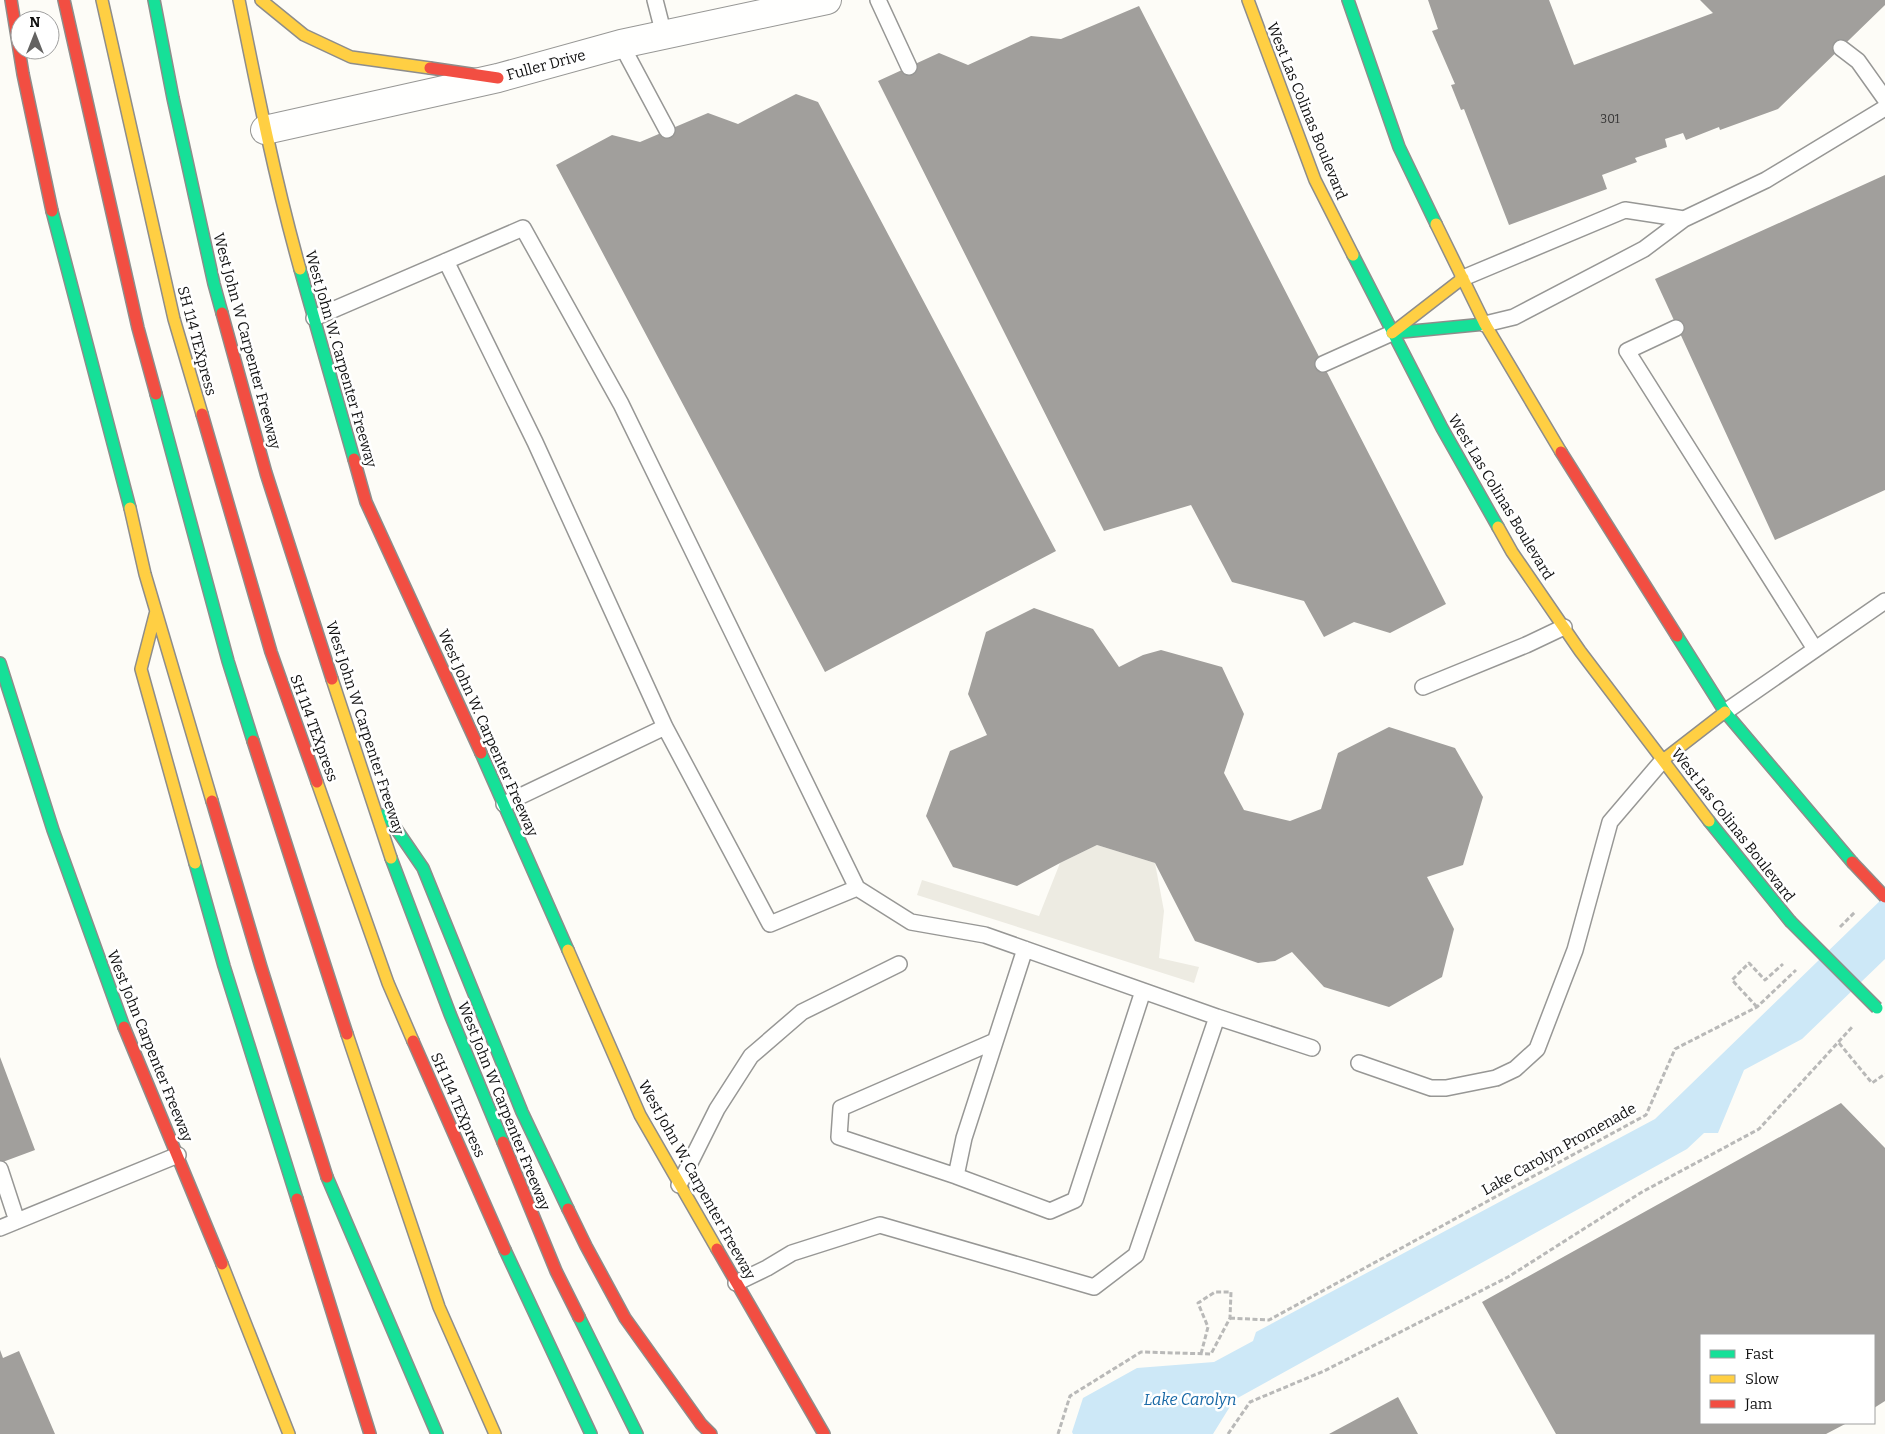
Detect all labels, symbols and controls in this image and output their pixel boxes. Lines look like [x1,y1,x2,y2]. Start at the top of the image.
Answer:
north arrow [10,10,60,60]
text: N [30,14,41,31]
street label: West Las Colinas Boulevard [1263,20,1351,202]
street label: Fuller Drive [505,46,587,84]
house number: 301 [1600,112,1620,126]
street label: West John W Carpenter Freeway [209,231,285,451]
street label: West John W. Carpenter Freeway [301,248,381,470]
street label: SH 114 TEXpress [174,284,220,398]
street label: West Las Colinas Boulevard [1444,411,1558,583]
street label: West John W Carpenter Freeway [322,619,408,837]
street label: West John W. Carpenter Freeway [434,627,542,839]
street label: SH 114 TEXpress [286,672,342,784]
street label: West Las Colinas Boulevard [1668,745,1799,905]
street label: West John Carpenter Freeway [103,948,197,1144]
street label: West John W Carpenter Freeway [454,999,554,1213]
street label: SH 114 TEXpress [427,1050,489,1160]
street label: West John W. Carpenter Freeway [635,1077,759,1283]
street label: Lake Carolyn Promenade [1479,1099,1639,1199]
legend [1700,1334,1875,1424]
text: Fast [1745,1345,1774,1363]
text: Slow [1745,1370,1780,1388]
water label: Lake Carolyn [1144,1390,1236,1409]
text: Jam [1744,1395,1773,1413]

